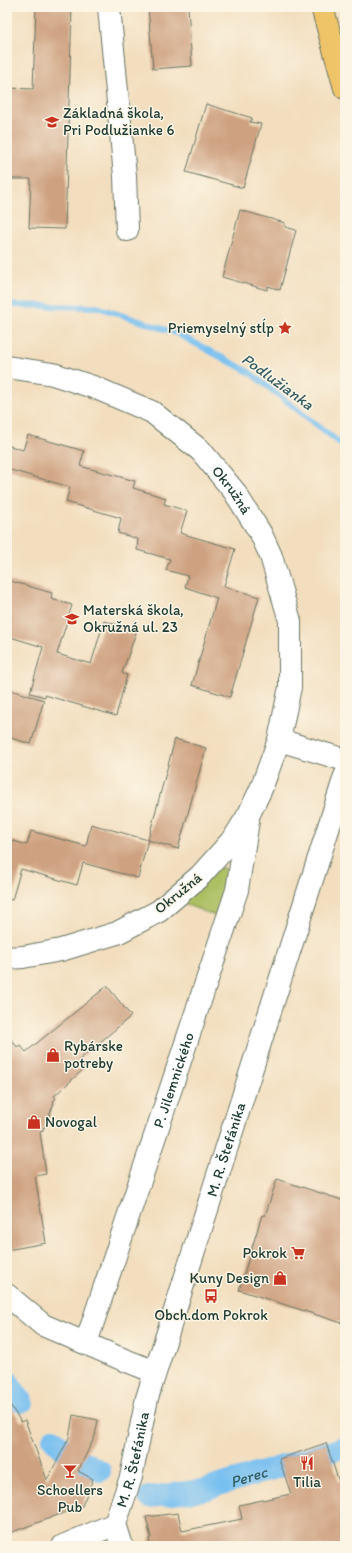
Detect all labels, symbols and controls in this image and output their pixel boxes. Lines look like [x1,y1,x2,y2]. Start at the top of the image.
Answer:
place label: Základná škola, Pri Podlužianke 6 [63,104,174,139]
school or university icon: Základná škola, Pri Podlužianke 6 [44,114,60,130]
place label: Priemyselný stĺp [168,318,274,337]
place icon: Priemyselný stĺp [277,320,293,336]
water label: Podlužianka [238,349,318,414]
street label: Okružná [208,462,255,518]
place label: Materská škola, Okružná ul. 23 [83,601,184,636]
school or university icon: Materská škola, Okružná ul. 23 [64,611,80,627]
street label: Okružná [151,868,206,918]
street label: P. Jilemnického [149,1030,198,1130]
place label: Rybárske potreby [64,1037,123,1072]
shop icon: Rybárske potreby [45,1047,61,1063]
street label: M. R. Štefánika [203,1100,250,1199]
place label: Novogal [45,1113,98,1131]
shop icon: Novogal [26,1114,42,1130]
place label: Pokrok [242,1244,287,1262]
supermarket icon: Pokrok [290,1245,306,1261]
place label: Kuny Design [190,1269,269,1287]
shop icon: Kuny Design [272,1270,288,1286]
bus stop icon: Obch.dom Pokrok [203,1288,219,1304]
place label: Obch.dom Pokrok [154,1306,268,1324]
street label: M. R. Štefánika [112,1410,153,1510]
restaurant icon: Tilia [299,1455,315,1471]
water label: Perec [228,1462,271,1491]
bar icon: Schoellers Pub [62,1463,78,1479]
place label: Tilia [293,1473,321,1491]
place label: Schoellers Pub [37,1481,103,1516]

